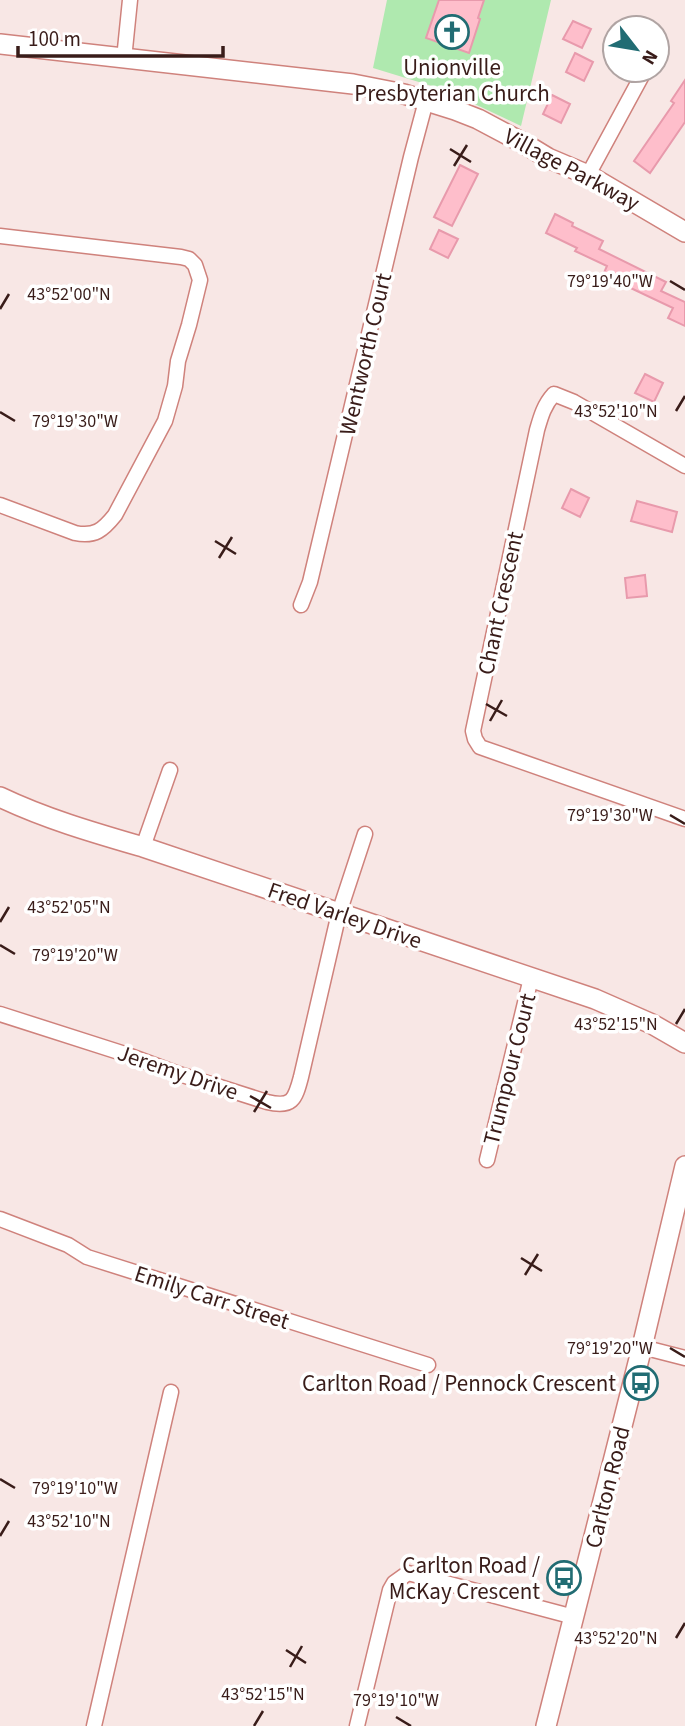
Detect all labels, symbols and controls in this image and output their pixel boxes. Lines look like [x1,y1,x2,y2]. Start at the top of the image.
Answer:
church icon: Unionville Presbyterian Church [433,13,471,51]
scale bar [18,14,222,58]
north arrow [601,14,671,84]
text: 100 m [28,24,81,54]
text: N [634,45,664,69]
place label: Unionville Presbyterian Church [354,51,550,110]
street label: Village Parkway [498,120,646,219]
text: 79°19'40"W [567,269,653,294]
street label: Wentworth Court [331,270,400,438]
text: 43°52'00"N [27,282,111,307]
text: 43°52'10"N [574,399,658,424]
text: 79°19'30"W [32,409,118,434]
street label: Chant Crescent [469,528,532,678]
text: 79°19'30"W [567,803,653,828]
street label: Fred Varley Drive [263,874,426,957]
text: 43°52'05"N [27,895,111,920]
text: 79°19'20"W [32,943,118,968]
street label: Trumpour Court [475,990,544,1148]
text: 43°52'15"N [574,1012,658,1037]
street label: Jeremy Drive [113,1036,243,1109]
street label: Emily Carr Street [130,1257,294,1338]
text: 79°19'20"W [567,1336,653,1361]
bus stop icon: Carlton Road / Pennock Crescent [622,1364,660,1402]
place label: Carlton Road / Pennock Crescent [302,1367,616,1400]
street label: Carlton Road [576,1422,639,1552]
text: 79°19'10"W [32,1476,118,1501]
text: 43°52'10"N [27,1509,111,1534]
place label: Carlton Road / McKay Crescent [389,1549,540,1608]
bus stop icon: Carlton Road / McKay Crescent [545,1559,583,1597]
text: 43°52'20"N [574,1626,658,1651]
text: 43°52'15"N [221,1682,305,1707]
text: 79°19'10"W [353,1688,439,1713]

